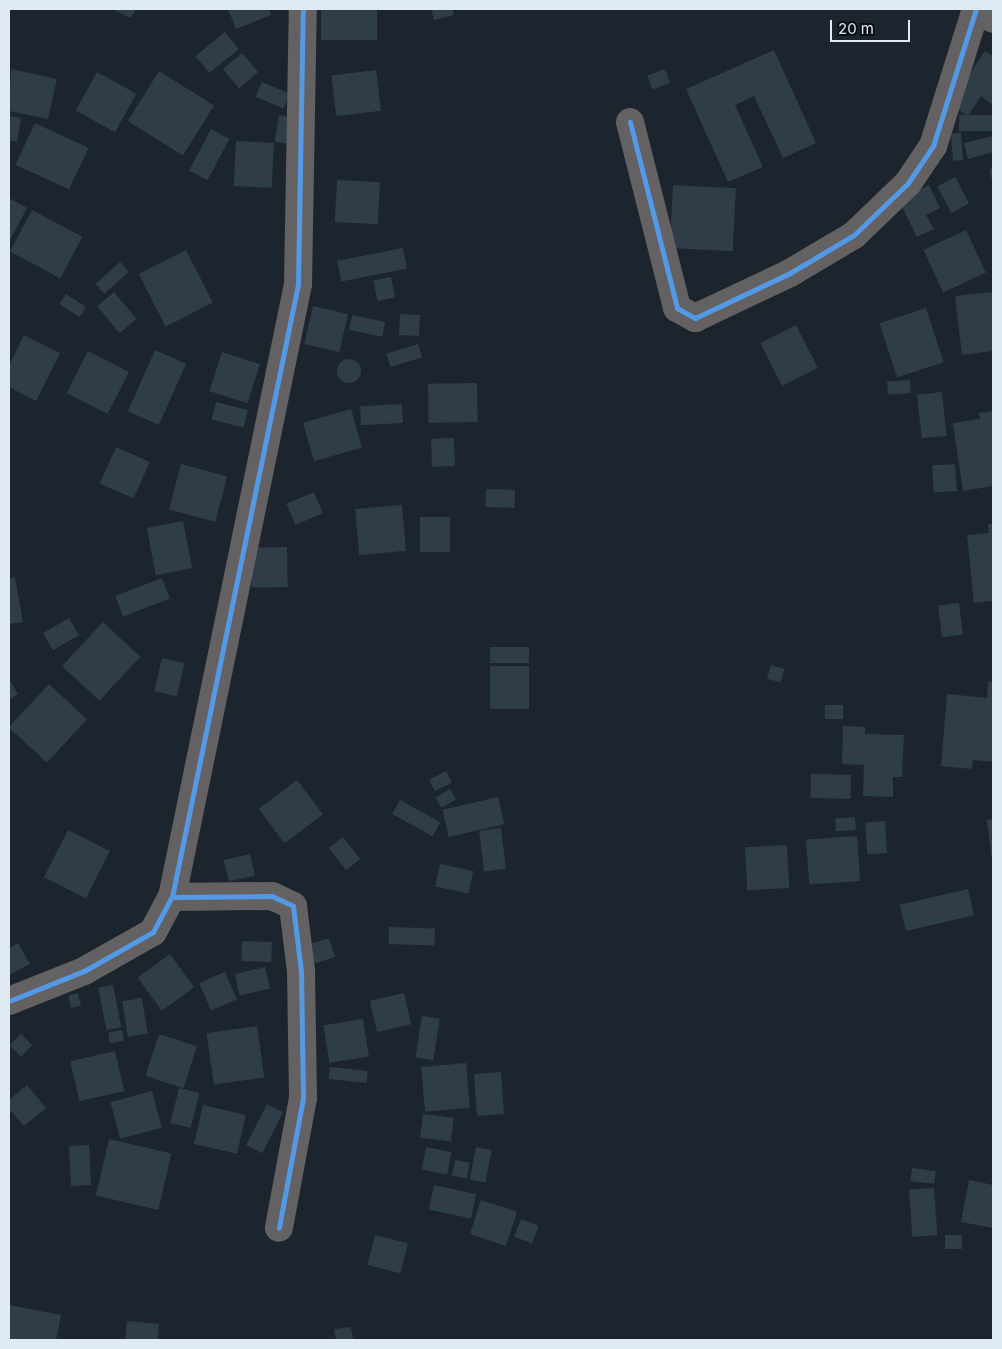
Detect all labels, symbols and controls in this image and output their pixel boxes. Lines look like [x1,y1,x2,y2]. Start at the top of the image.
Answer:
scale bar [832,10,912,42]
text: 20 m [838,19,874,38]

